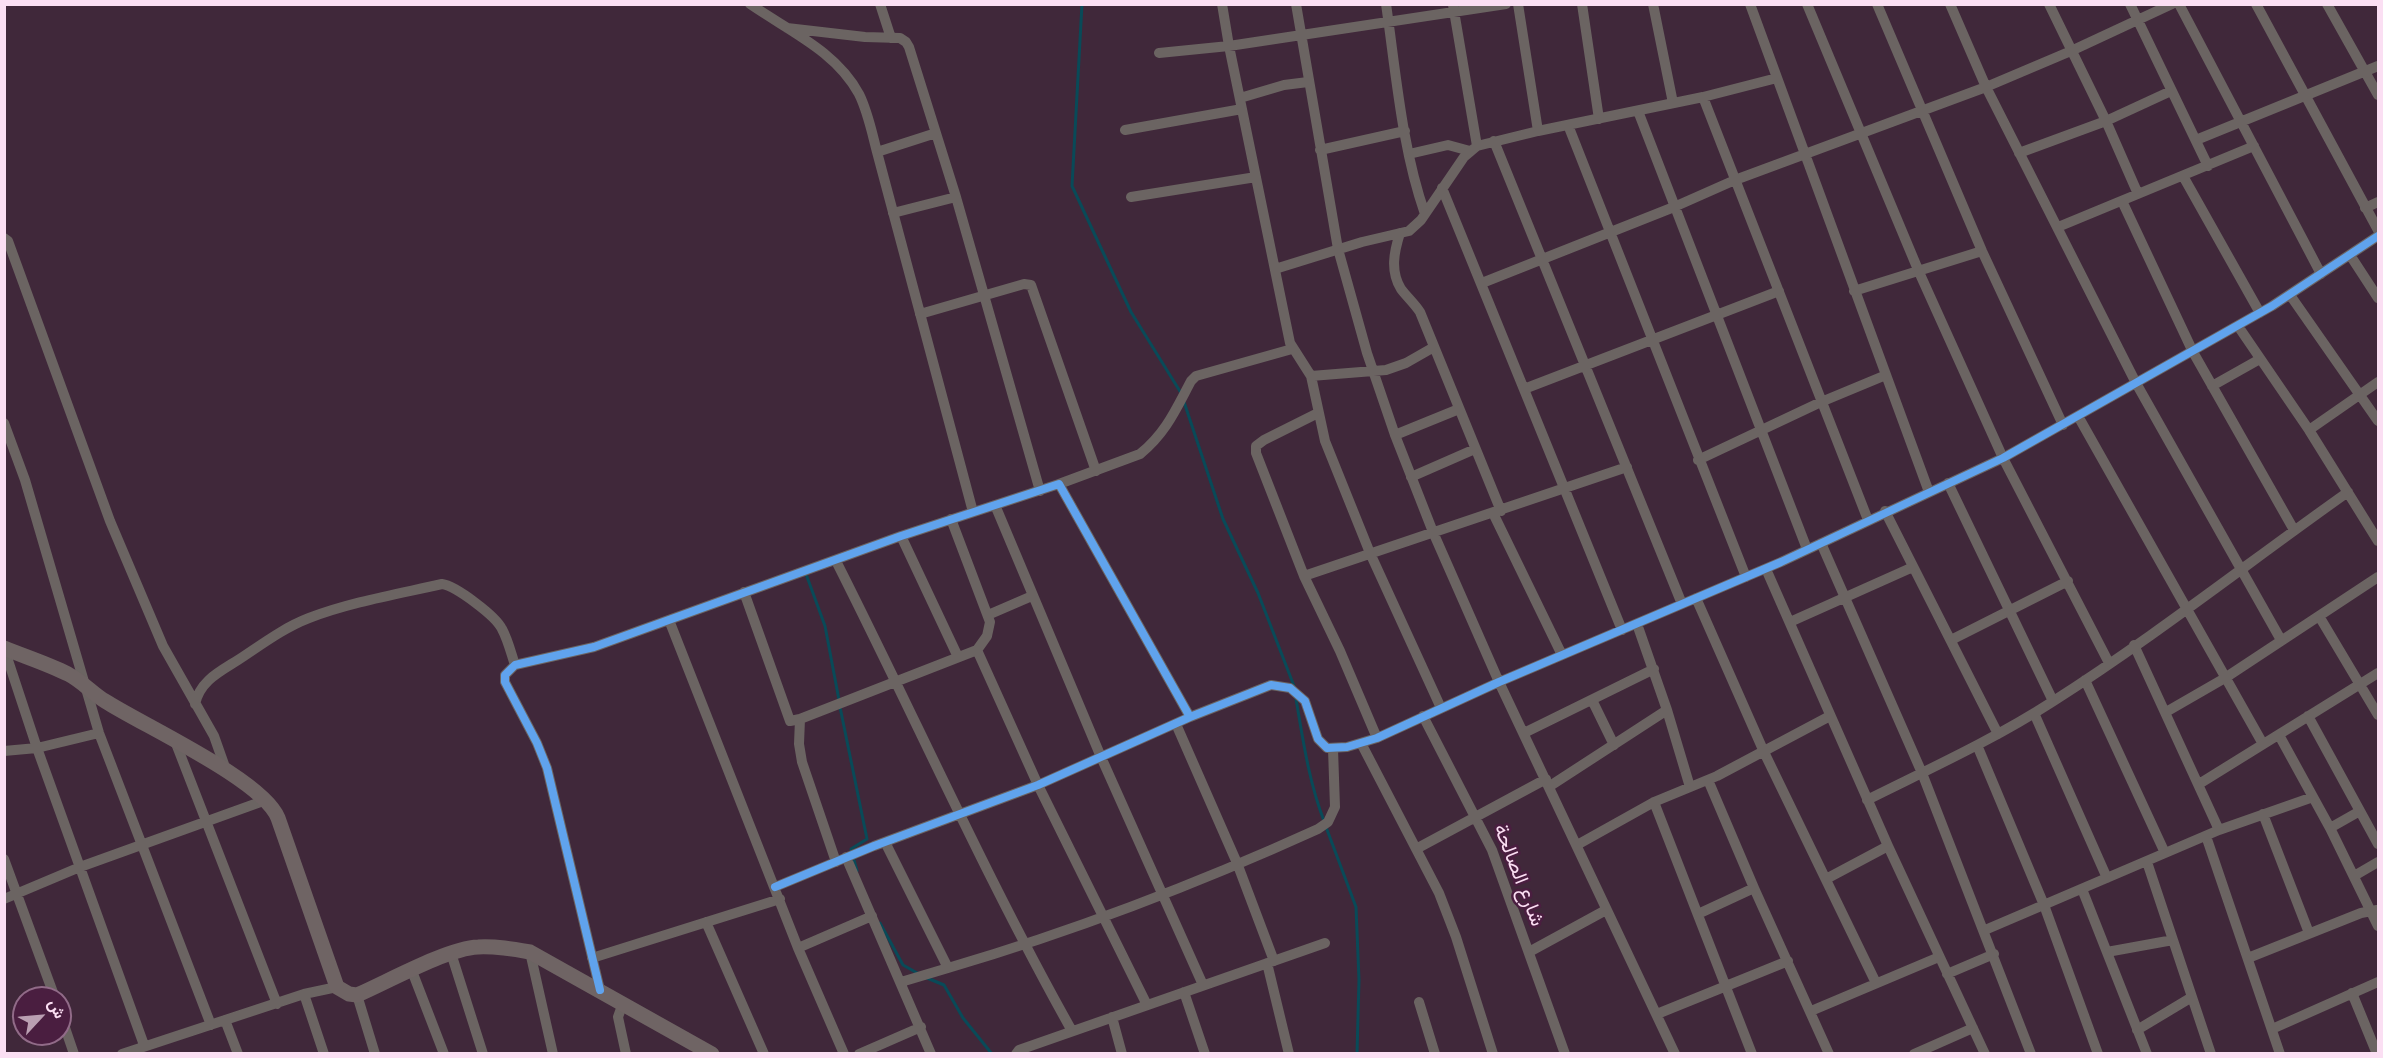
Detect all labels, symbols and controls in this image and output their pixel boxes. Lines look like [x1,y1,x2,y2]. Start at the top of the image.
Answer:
street label: شارع الصالحة [1489,820,1549,930]
north arrow [12,986,72,1046]
text: ش [44,996,70,1022]

